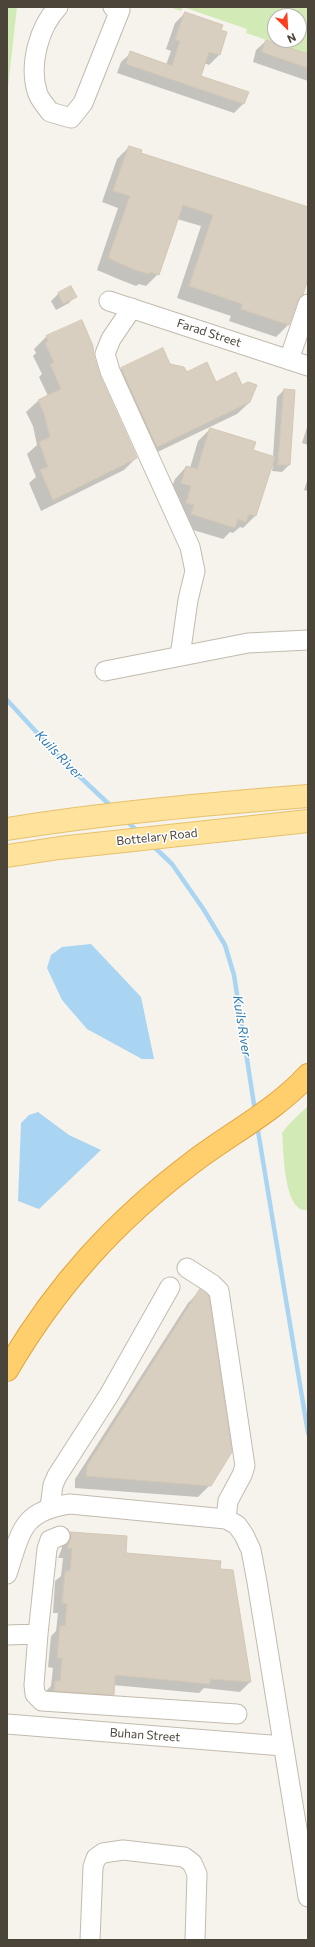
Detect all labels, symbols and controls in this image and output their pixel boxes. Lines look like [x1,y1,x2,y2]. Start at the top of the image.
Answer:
north arrow [267,8,307,48]
text: N [285,31,298,46]
street label: Farad Street [175,316,243,350]
water label: Kuils River [32,727,86,783]
street label: Bottelary Road [116,826,198,848]
water label: Kuils River [229,994,255,1058]
street label: Buhan Street [109,1725,181,1745]

